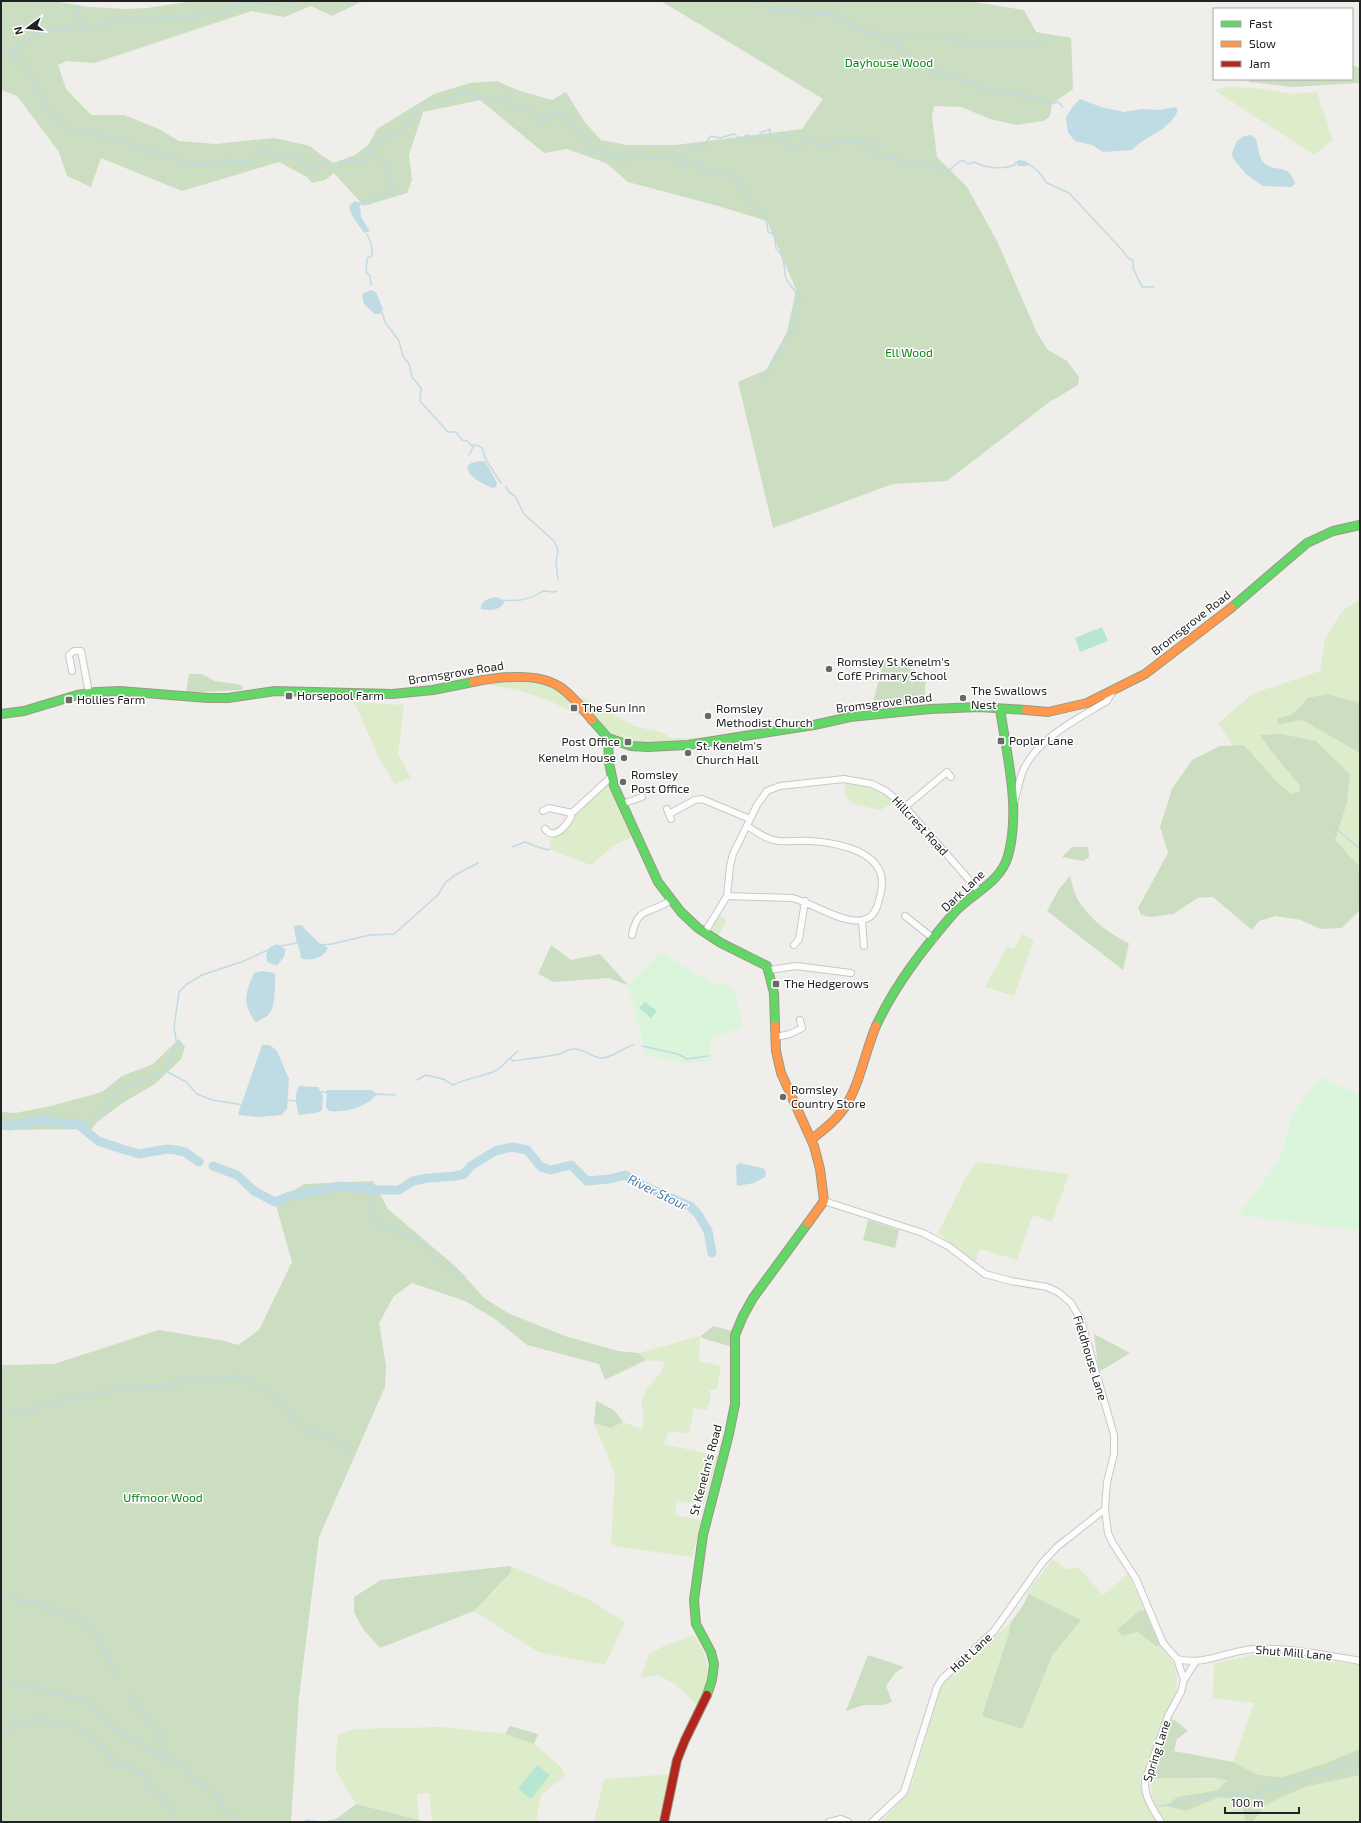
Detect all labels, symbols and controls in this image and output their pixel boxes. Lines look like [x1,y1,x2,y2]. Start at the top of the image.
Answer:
north arrow [8,8,48,48]
legend [1213,8,1353,80]
text: Fast [1249,16,1273,30]
text: N [11,25,25,36]
text: Slow [1249,36,1276,50]
park label: Dayhouse Wood [845,55,933,69]
text: Jam [1249,56,1270,70]
park label: Ell Wood [885,345,933,359]
street label: Bromsgrove Road [1148,587,1233,657]
place label: Romsley St Kenelm's CofE Primary School [837,654,950,682]
street label: Bromsgrove Road [407,658,505,686]
marker: Romsley St Kenelm's CofE Primary School [824,664,834,674]
place label: The Swallows Nest [971,683,1047,711]
place label: Horsepool Farm [297,688,384,702]
street label: Bromsgrove Road [835,689,933,715]
marker: Horsepool Farm [284,691,294,701]
place label: Hollies Farm [77,692,145,706]
marker: The Swallows Nest [958,693,968,703]
marker: Hollies Farm [64,695,74,705]
place label: The Sun Inn [582,700,645,714]
place label: Romsley Methodist Church [716,701,813,729]
marker: The Sun Inn [569,703,579,713]
marker: Romsley Methodist Church [703,711,713,721]
place label: Poplar Lane [1009,733,1073,747]
place label: Post Office [561,734,620,748]
marker: Poplar Lane [996,736,1006,746]
marker: Post Office [623,737,633,747]
place label: St. Kenelm's Church Hall [696,738,762,766]
marker: St. Kenelm's Church Hall [683,748,693,758]
place label: Kenelm House [538,750,616,764]
marker: Kenelm House [619,753,629,763]
place label: Romsley Post Office [631,767,690,795]
marker: Romsley Post Office [618,777,628,787]
street label: Hillcrest Road [890,793,952,858]
street label: Dark Lane [938,867,987,914]
place label: The Hedgerows [784,976,869,990]
marker: The Hedgerows [771,979,781,989]
place label: Romsley Country Store [791,1082,866,1110]
marker: Romsley Country Store [778,1092,788,1102]
water label: River Stour [625,1171,691,1214]
street label: Fieldhouse Lane [1071,1313,1111,1402]
street label: St Kenelm's Road [686,1423,724,1517]
park label: Uffmoor Wood [123,1490,203,1504]
street label: Holt Lane [947,1630,994,1675]
street label: Shut Mill Lane [1255,1642,1333,1662]
street label: Spring Lane [1140,1718,1173,1783]
scale bar [1225,1789,1299,1815]
text: 100 m [1231,1795,1263,1809]

